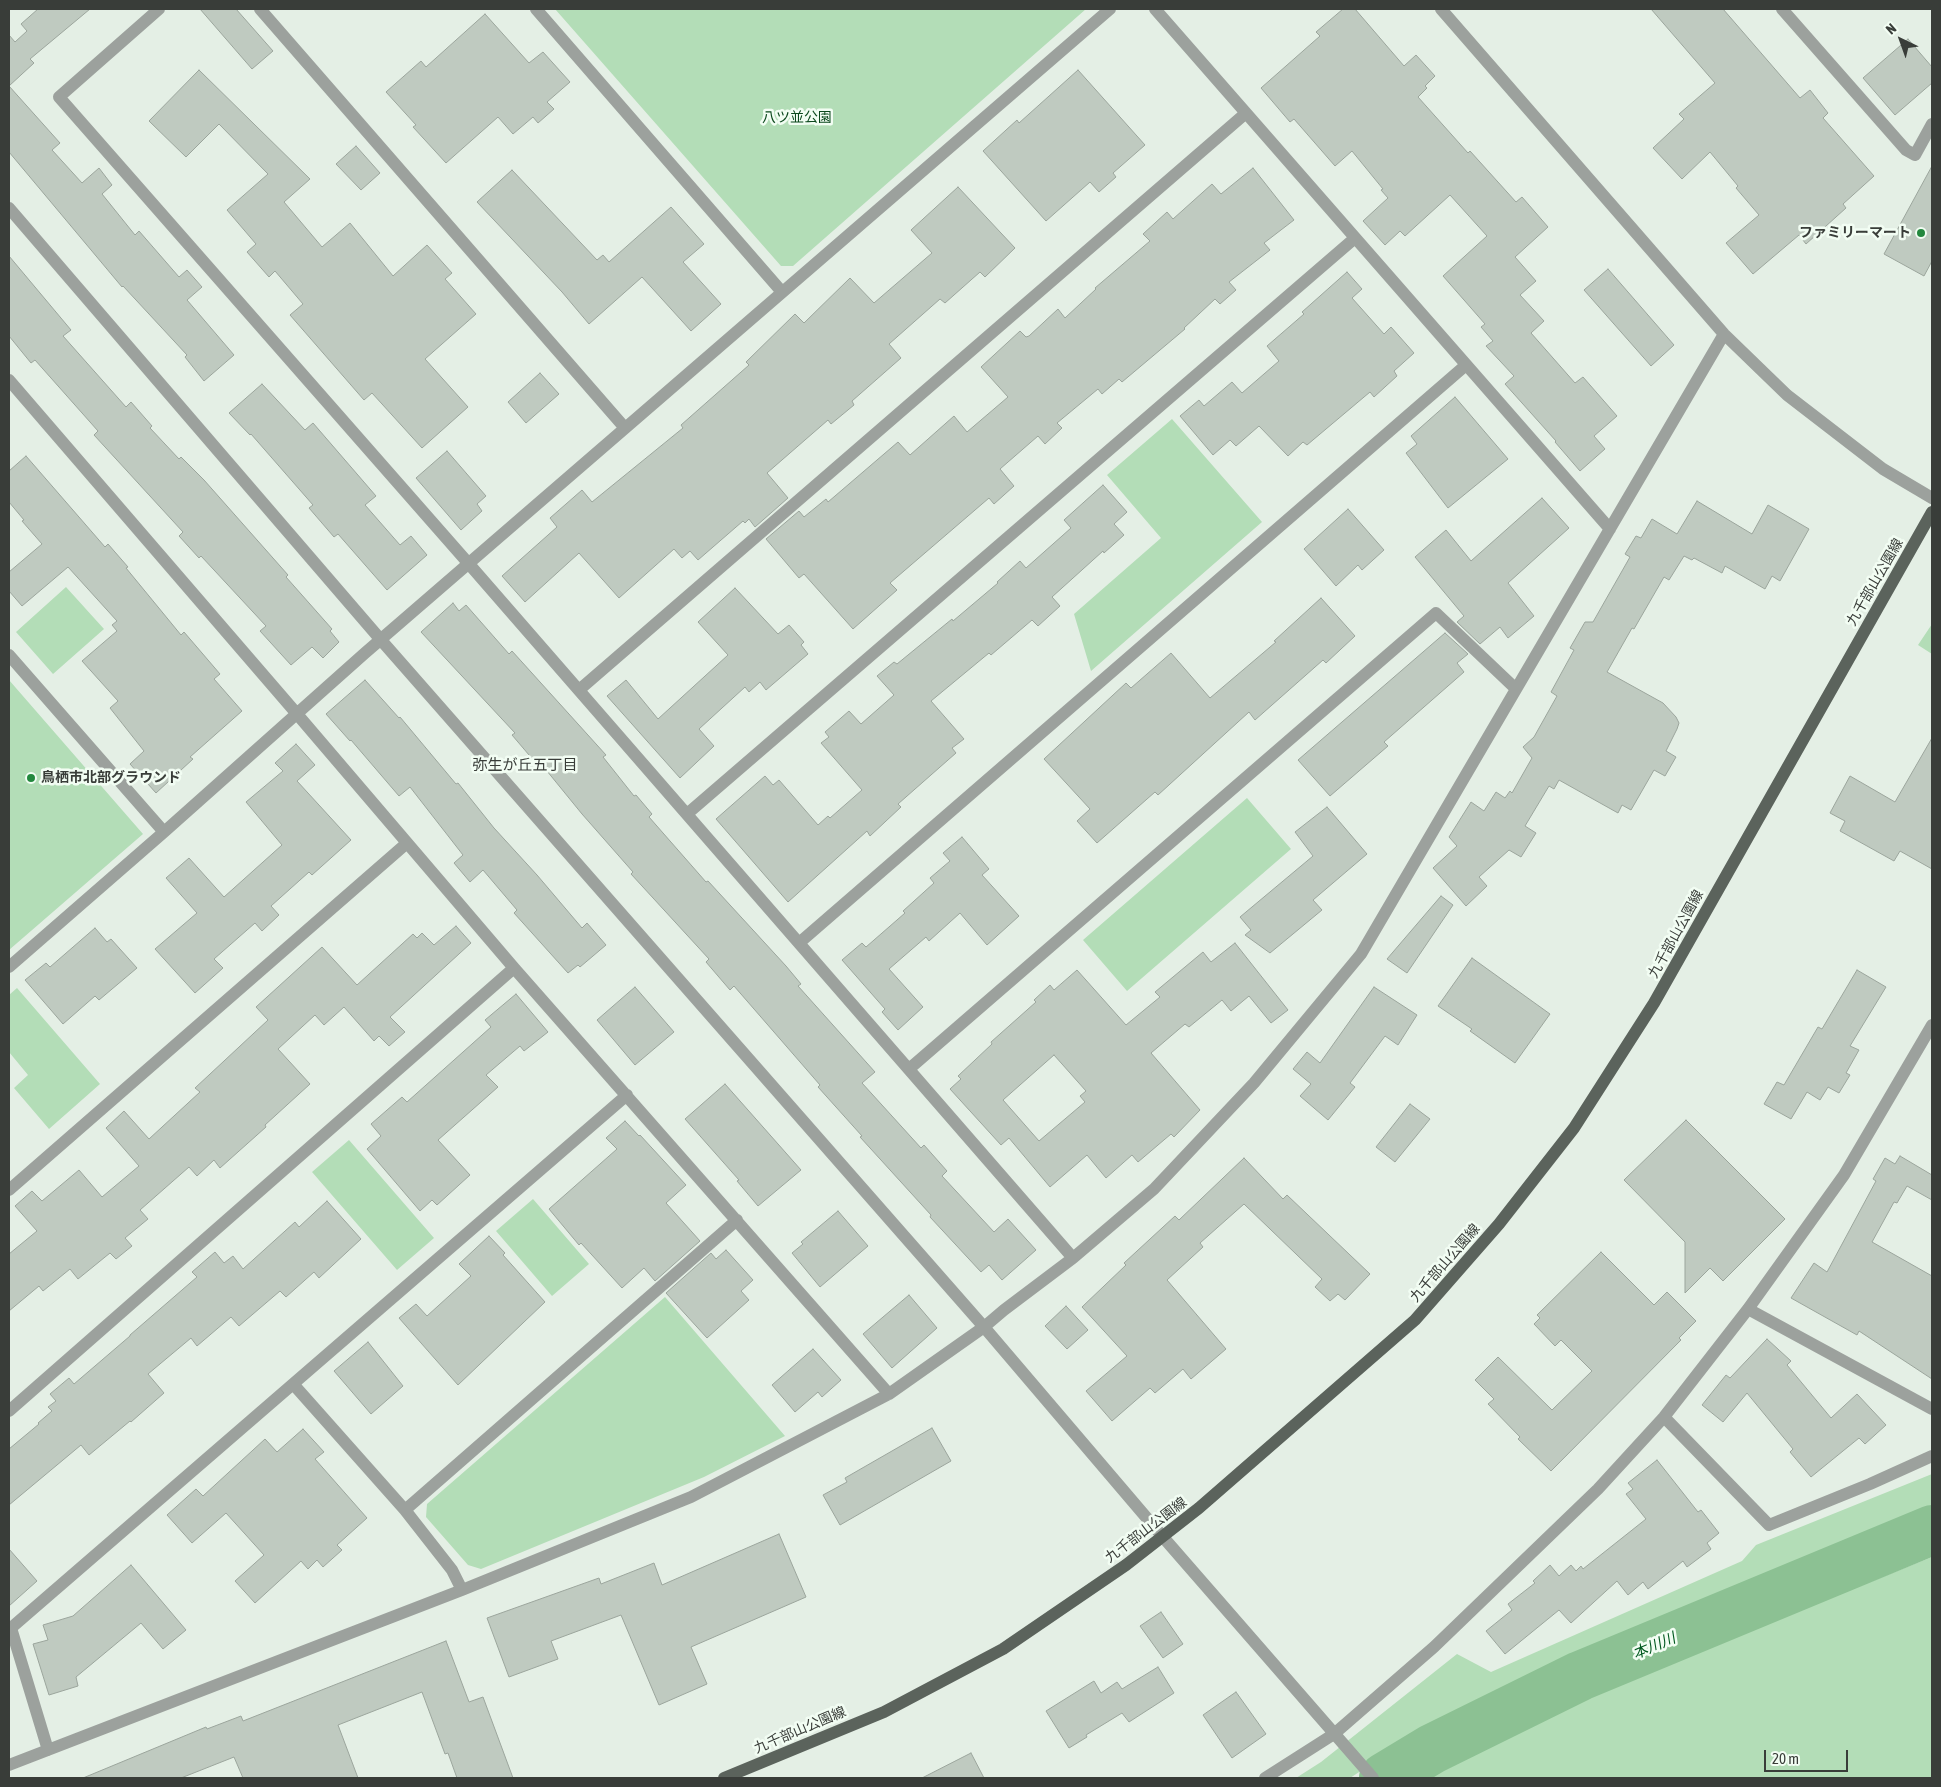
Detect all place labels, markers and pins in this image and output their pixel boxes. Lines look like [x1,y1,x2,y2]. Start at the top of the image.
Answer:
place label: ファミリーマート [1799,225,1911,241]
marker: ファミリーマート [1915,227,1927,239]
place label: 鳥栖市北部グラウンド [41,770,181,786]
marker: 鳥栖市北部グラウンド [25,772,37,784]

